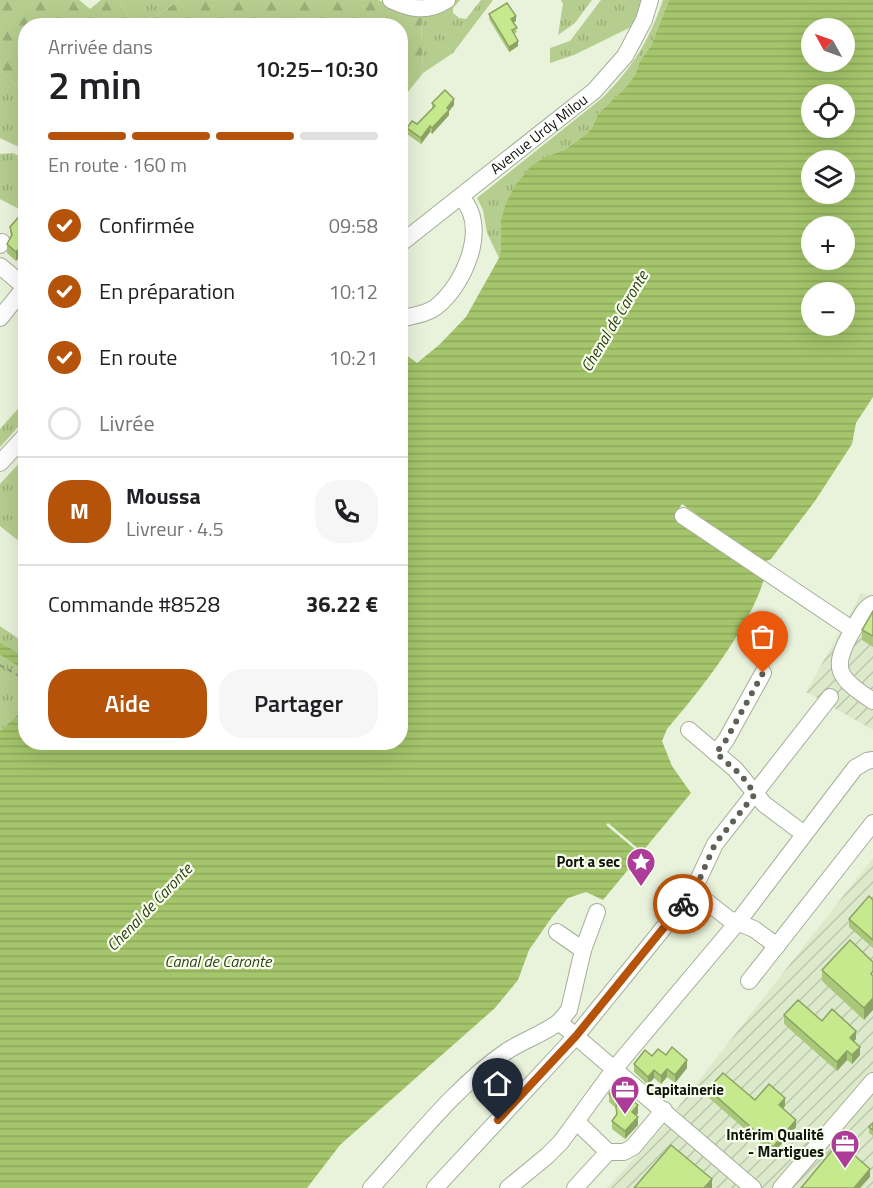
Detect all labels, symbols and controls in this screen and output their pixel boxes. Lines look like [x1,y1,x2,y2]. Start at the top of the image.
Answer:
north arrow [801,18,855,72]
map controls [801,18,855,336]
text: Arrivée dans [48,31,153,62]
text: 10:25–10:30 [255,52,378,86]
text: 2 min [48,55,142,114]
button: locate [801,84,855,138]
street label: Avenue Urdy Milou [485,88,592,180]
text: En route · 160 m [48,149,187,180]
button: layers [801,150,855,204]
text: Confirmée [99,208,195,242]
icon: check [48,209,81,242]
text: 09:58 [329,210,378,241]
button: + [801,216,855,270]
water label: Chenal de Caronte [574,264,655,376]
text: En préparation [99,274,235,308]
icon: check [48,275,81,308]
text: 10:12 [329,276,378,307]
button: − [801,282,855,336]
text: En route [99,340,177,374]
icon: check [48,341,81,374]
text: 10:21 [329,342,378,373]
text: Livrée [99,406,155,440]
text: Moussa [126,479,201,513]
button: phone [315,480,378,543]
text: M [70,494,89,528]
text: Livreur · 4.5 [126,513,224,544]
text: Commande #8528 [48,587,220,621]
text: 36.22 € [306,587,378,621]
pin [737,611,788,673]
icon: bag [746,620,779,653]
button: Aide [48,669,207,738]
button: Partager [219,669,378,738]
place icon: Port a sec [625,846,657,888]
place label: Port a sec [556,850,620,873]
water label: Chenal de Caronte [101,856,198,956]
courier [653,874,713,934]
icon: bike [667,888,700,921]
water label: Canal de Caronte [165,949,273,973]
pin [472,1058,523,1120]
icon: home [481,1067,514,1100]
office icon: Capitainerie [609,1074,641,1116]
place label: Capitainerie [646,1078,724,1101]
place label: Intérim Qualité - Martigues [726,1123,824,1163]
office icon: Intérim Qualité - Martigues [829,1128,861,1170]

